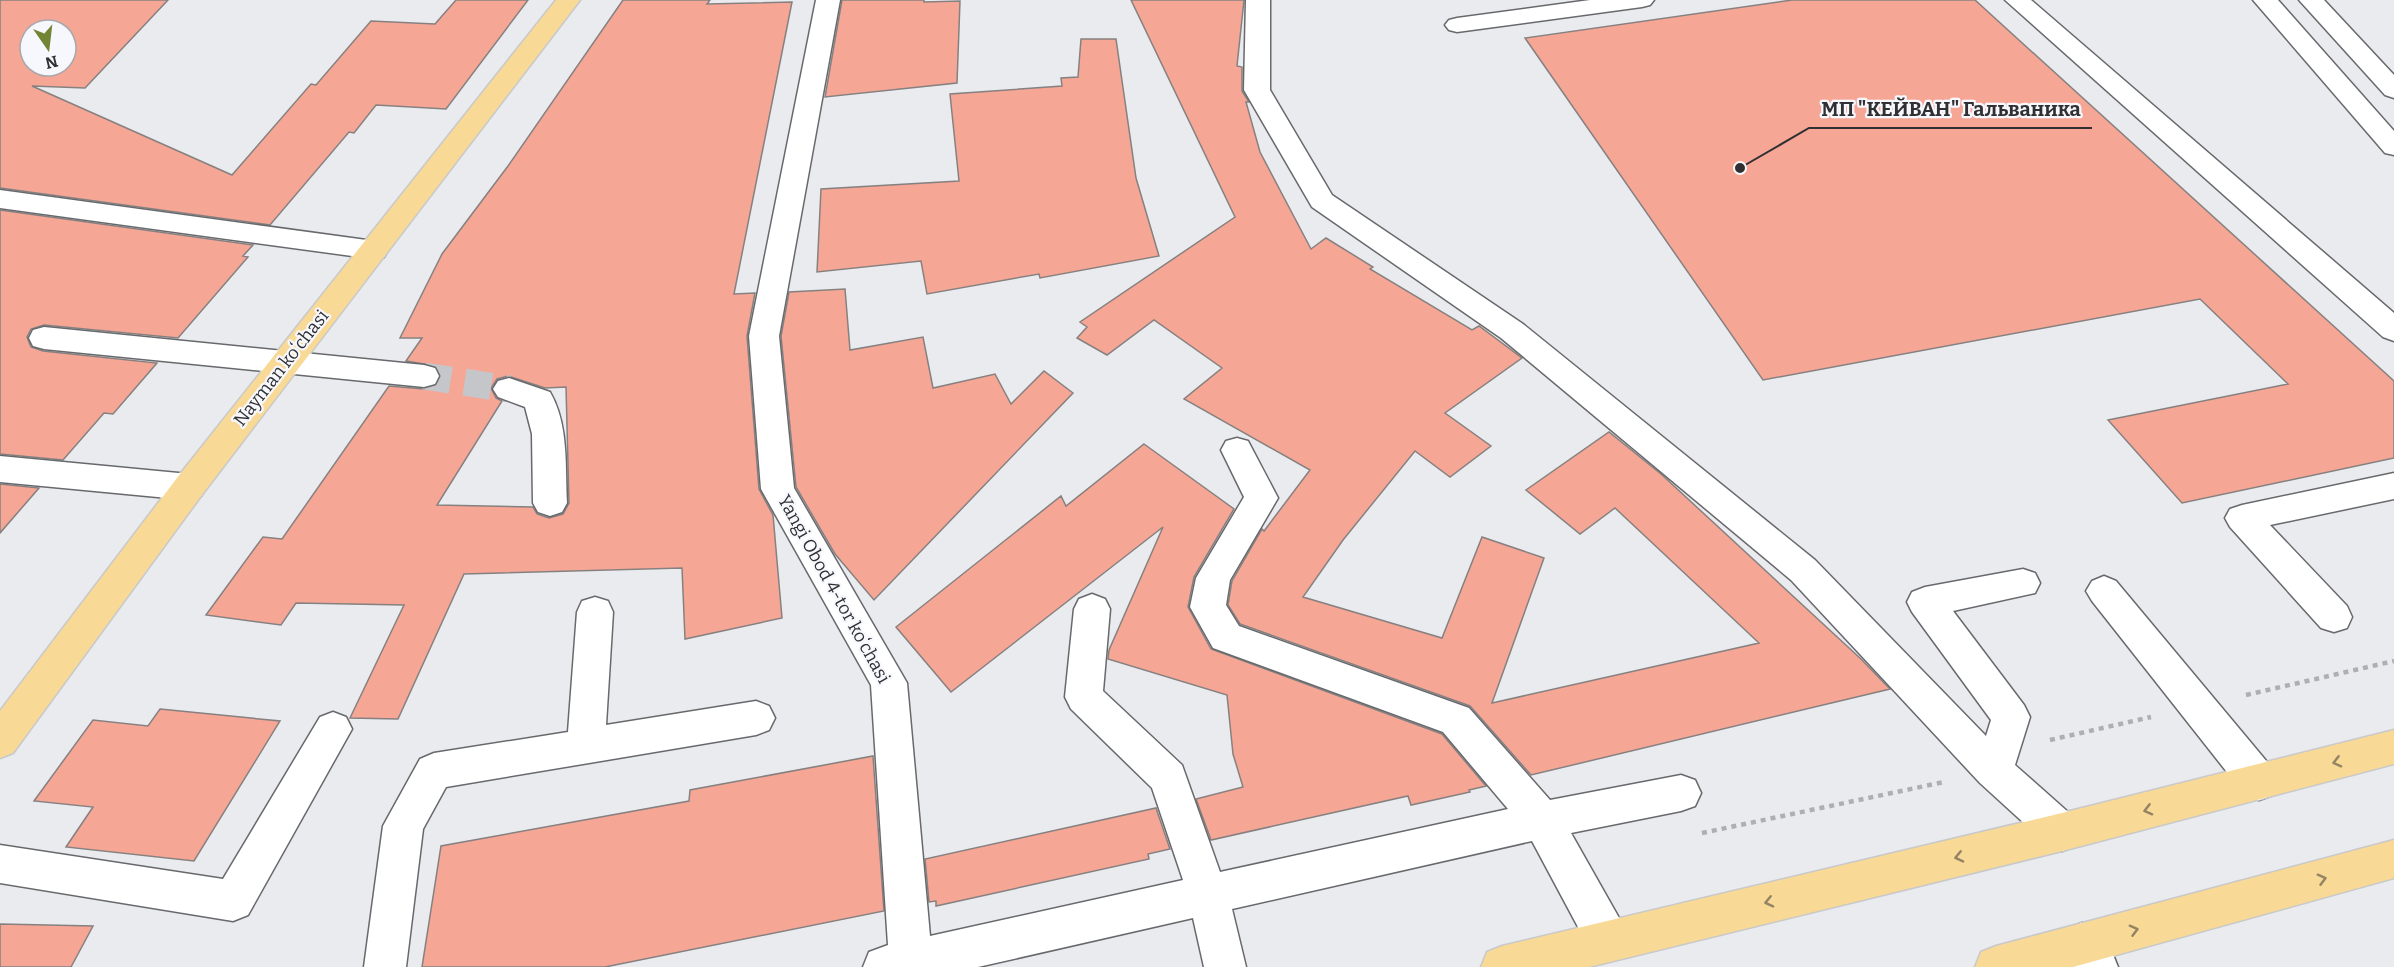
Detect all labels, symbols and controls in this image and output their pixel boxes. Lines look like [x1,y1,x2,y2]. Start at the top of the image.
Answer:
north arrow [18,18,78,78]
text: N [43,51,60,73]
callout: МП "КЕЙВАН" Гальваника [1809,90,2092,128]
text: МП "КЕЙВАН" Гальваника [1821,97,2081,121]
street label: Nayman koʻchasi [229,306,333,430]
street label: Yangi Obod 4-tor koʻchasi [773,491,895,687]
one-way arrow [2332,754,2342,767]
one-way arrow [2144,803,2154,815]
one-way arrow [1954,849,1964,862]
one-way arrow [2317,873,2327,886]
one-way arrow [1765,894,1775,907]
one-way arrow [2128,925,2139,937]

